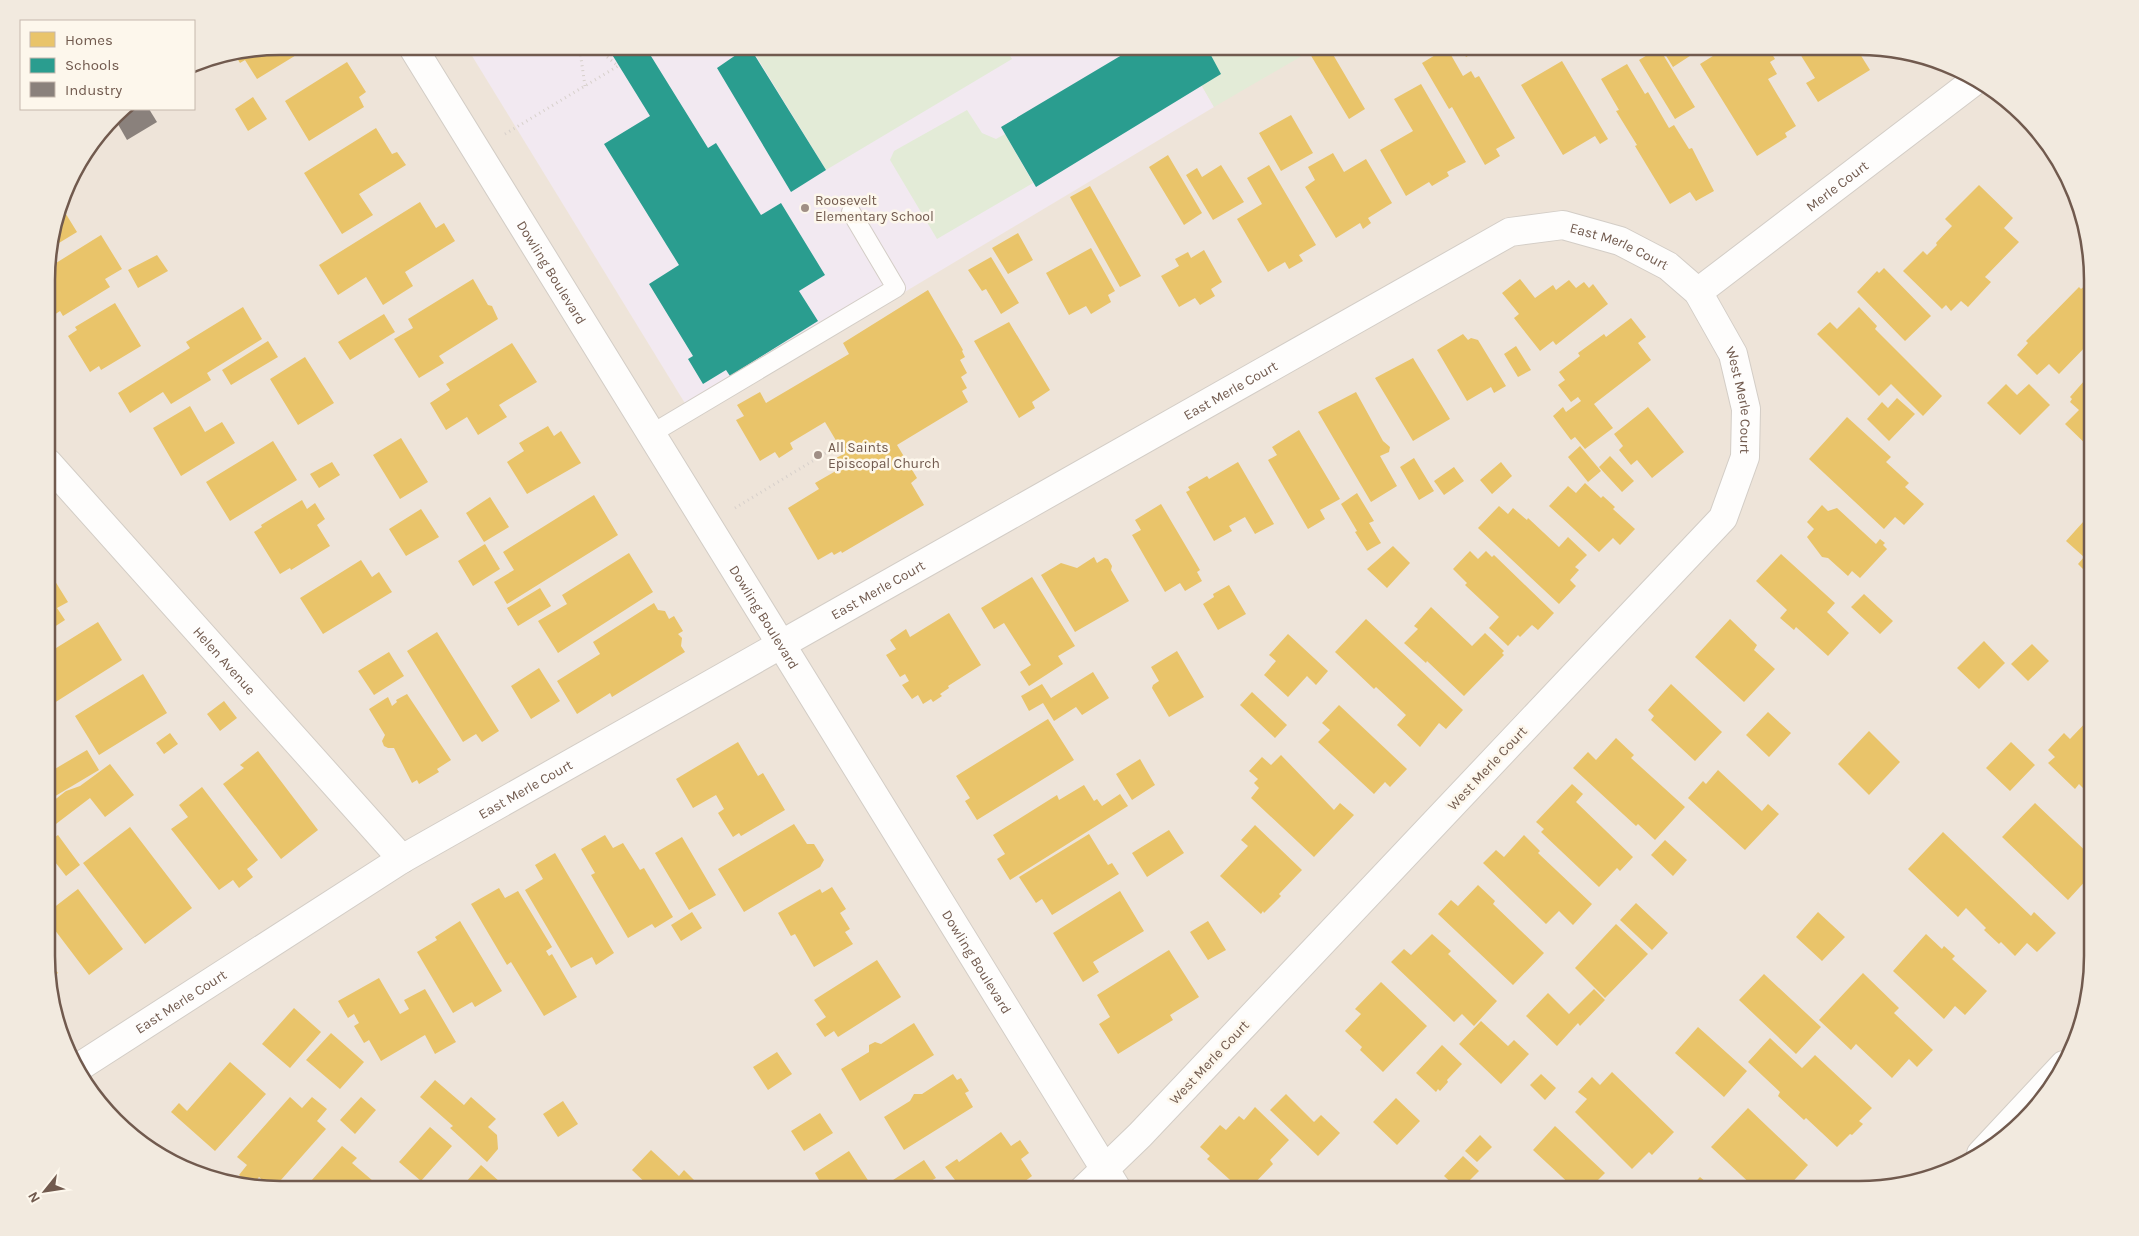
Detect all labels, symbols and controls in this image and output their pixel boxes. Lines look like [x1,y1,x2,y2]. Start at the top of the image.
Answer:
legend [20,20,195,110]
text: Homes [65,31,113,49]
text: Schools [65,56,119,74]
text: Industry [65,81,122,99]
street label: Merle Court [1803,157,1872,215]
place label: Roosevelt Elementary School [815,192,934,225]
marker: Roosevelt Elementary School [799,202,811,214]
street label: Dowling Boulevard [513,218,590,328]
street label: East Merle Court [1568,219,1671,274]
street label: West Merle Court [1722,344,1754,454]
street label: East Merle Court [1181,357,1281,424]
place label: All Saints Episcopal Church [828,439,940,472]
marker: All Saints Episcopal Church [812,449,824,461]
street label: East Merle Court [828,557,928,623]
street label: Dowling Boulevard [725,562,802,672]
street label: Helen Avenue [189,623,259,698]
street label: West Merle Court [1444,723,1531,814]
street label: East Merle Court [476,756,576,823]
street label: Dowling Boulevard [938,907,1015,1017]
street label: East Merle Court [132,966,230,1038]
street label: West Merle Court [1166,1017,1253,1108]
north arrow [20,1166,70,1216]
text: N [24,1189,44,1206]

